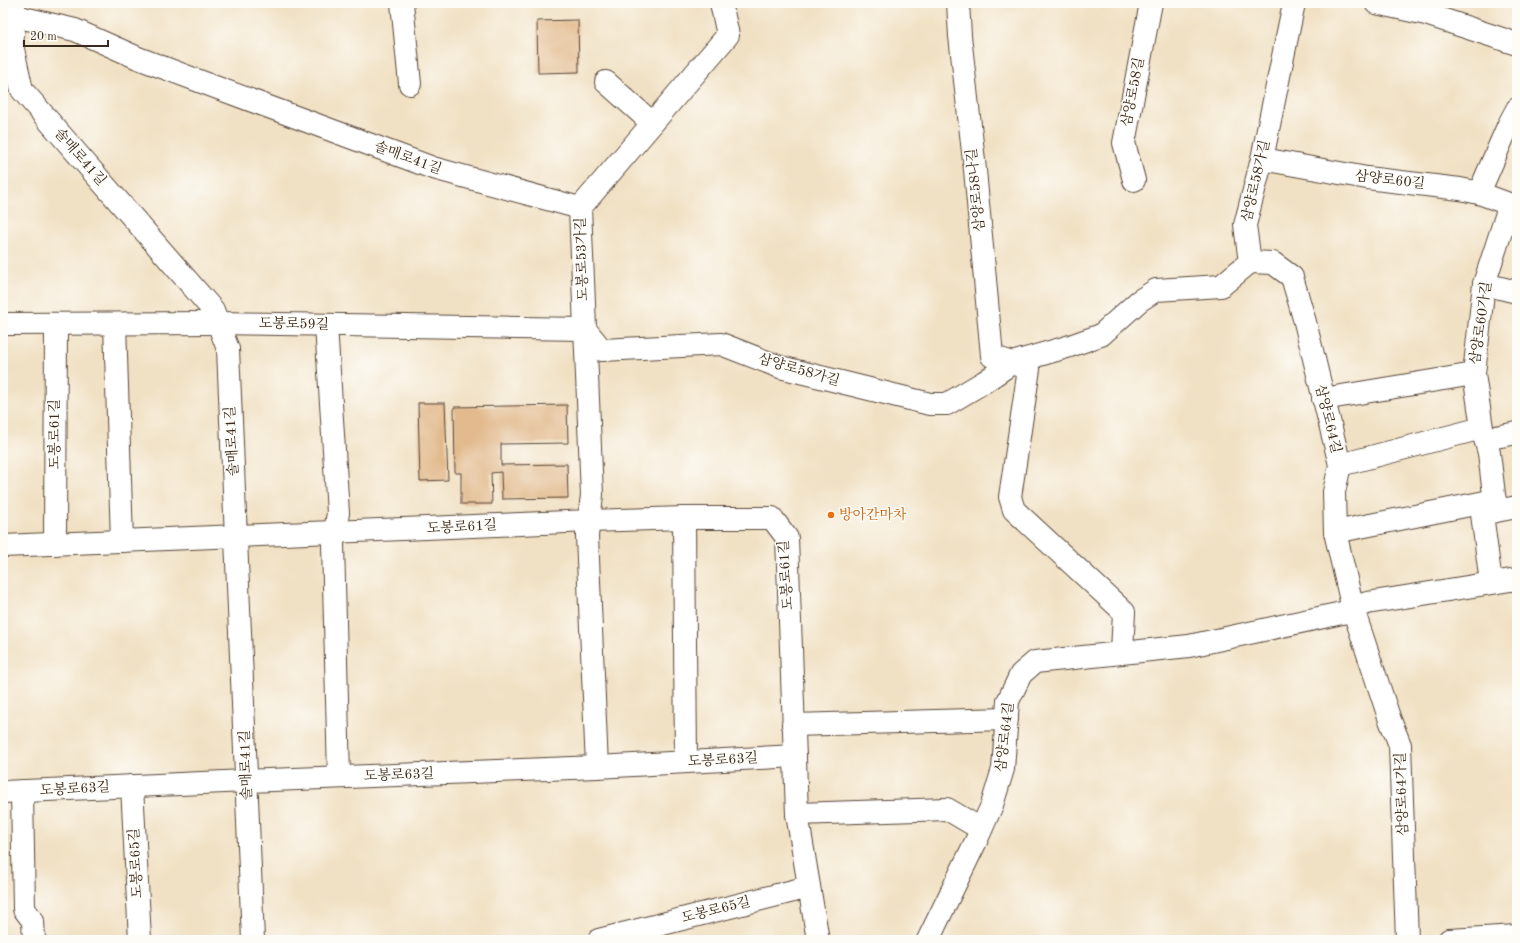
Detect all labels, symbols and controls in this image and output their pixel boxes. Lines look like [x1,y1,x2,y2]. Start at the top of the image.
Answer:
scale bar [24,22,108,48]
text: 20 m [30,31,57,43]
street label: 삼양로58길 [1118,56,1147,128]
street label: 솔매로41길 [52,125,109,188]
street label: 솔매로41길 [373,138,444,177]
street label: 삼양로58가길 [1239,138,1272,223]
street label: 삼양로58나길 [964,148,987,233]
street label: 삼양로60길 [1354,168,1426,191]
street label: 도봉로53가길 [572,217,590,301]
street label: 삼양로60가길 [1467,280,1494,366]
street label: 도봉로59길 [259,314,329,332]
street label: 삼양로58가길 [757,351,842,388]
street label: 삼양로64길 [1313,383,1344,455]
street label: 도봉로61길 [46,399,62,469]
street label: 솔매로41길 [222,406,241,477]
place label: 방아간마차 [839,507,907,522]
marker: 방아간마차 [826,510,836,520]
street label: 도봉로61길 [426,516,497,536]
street label: 도봉로61길 [775,539,795,611]
street label: 삼양로64길 [993,701,1016,773]
street label: 솔매로41길 [237,730,254,800]
street label: 도봉로63길 [687,749,758,769]
street label: 삼양로64가길 [1393,752,1410,836]
street label: 도봉로63길 [364,765,434,783]
street label: 도봉로63길 [39,778,110,798]
street label: 도봉로65길 [125,828,145,899]
street label: 도봉로65길 [680,893,752,925]

